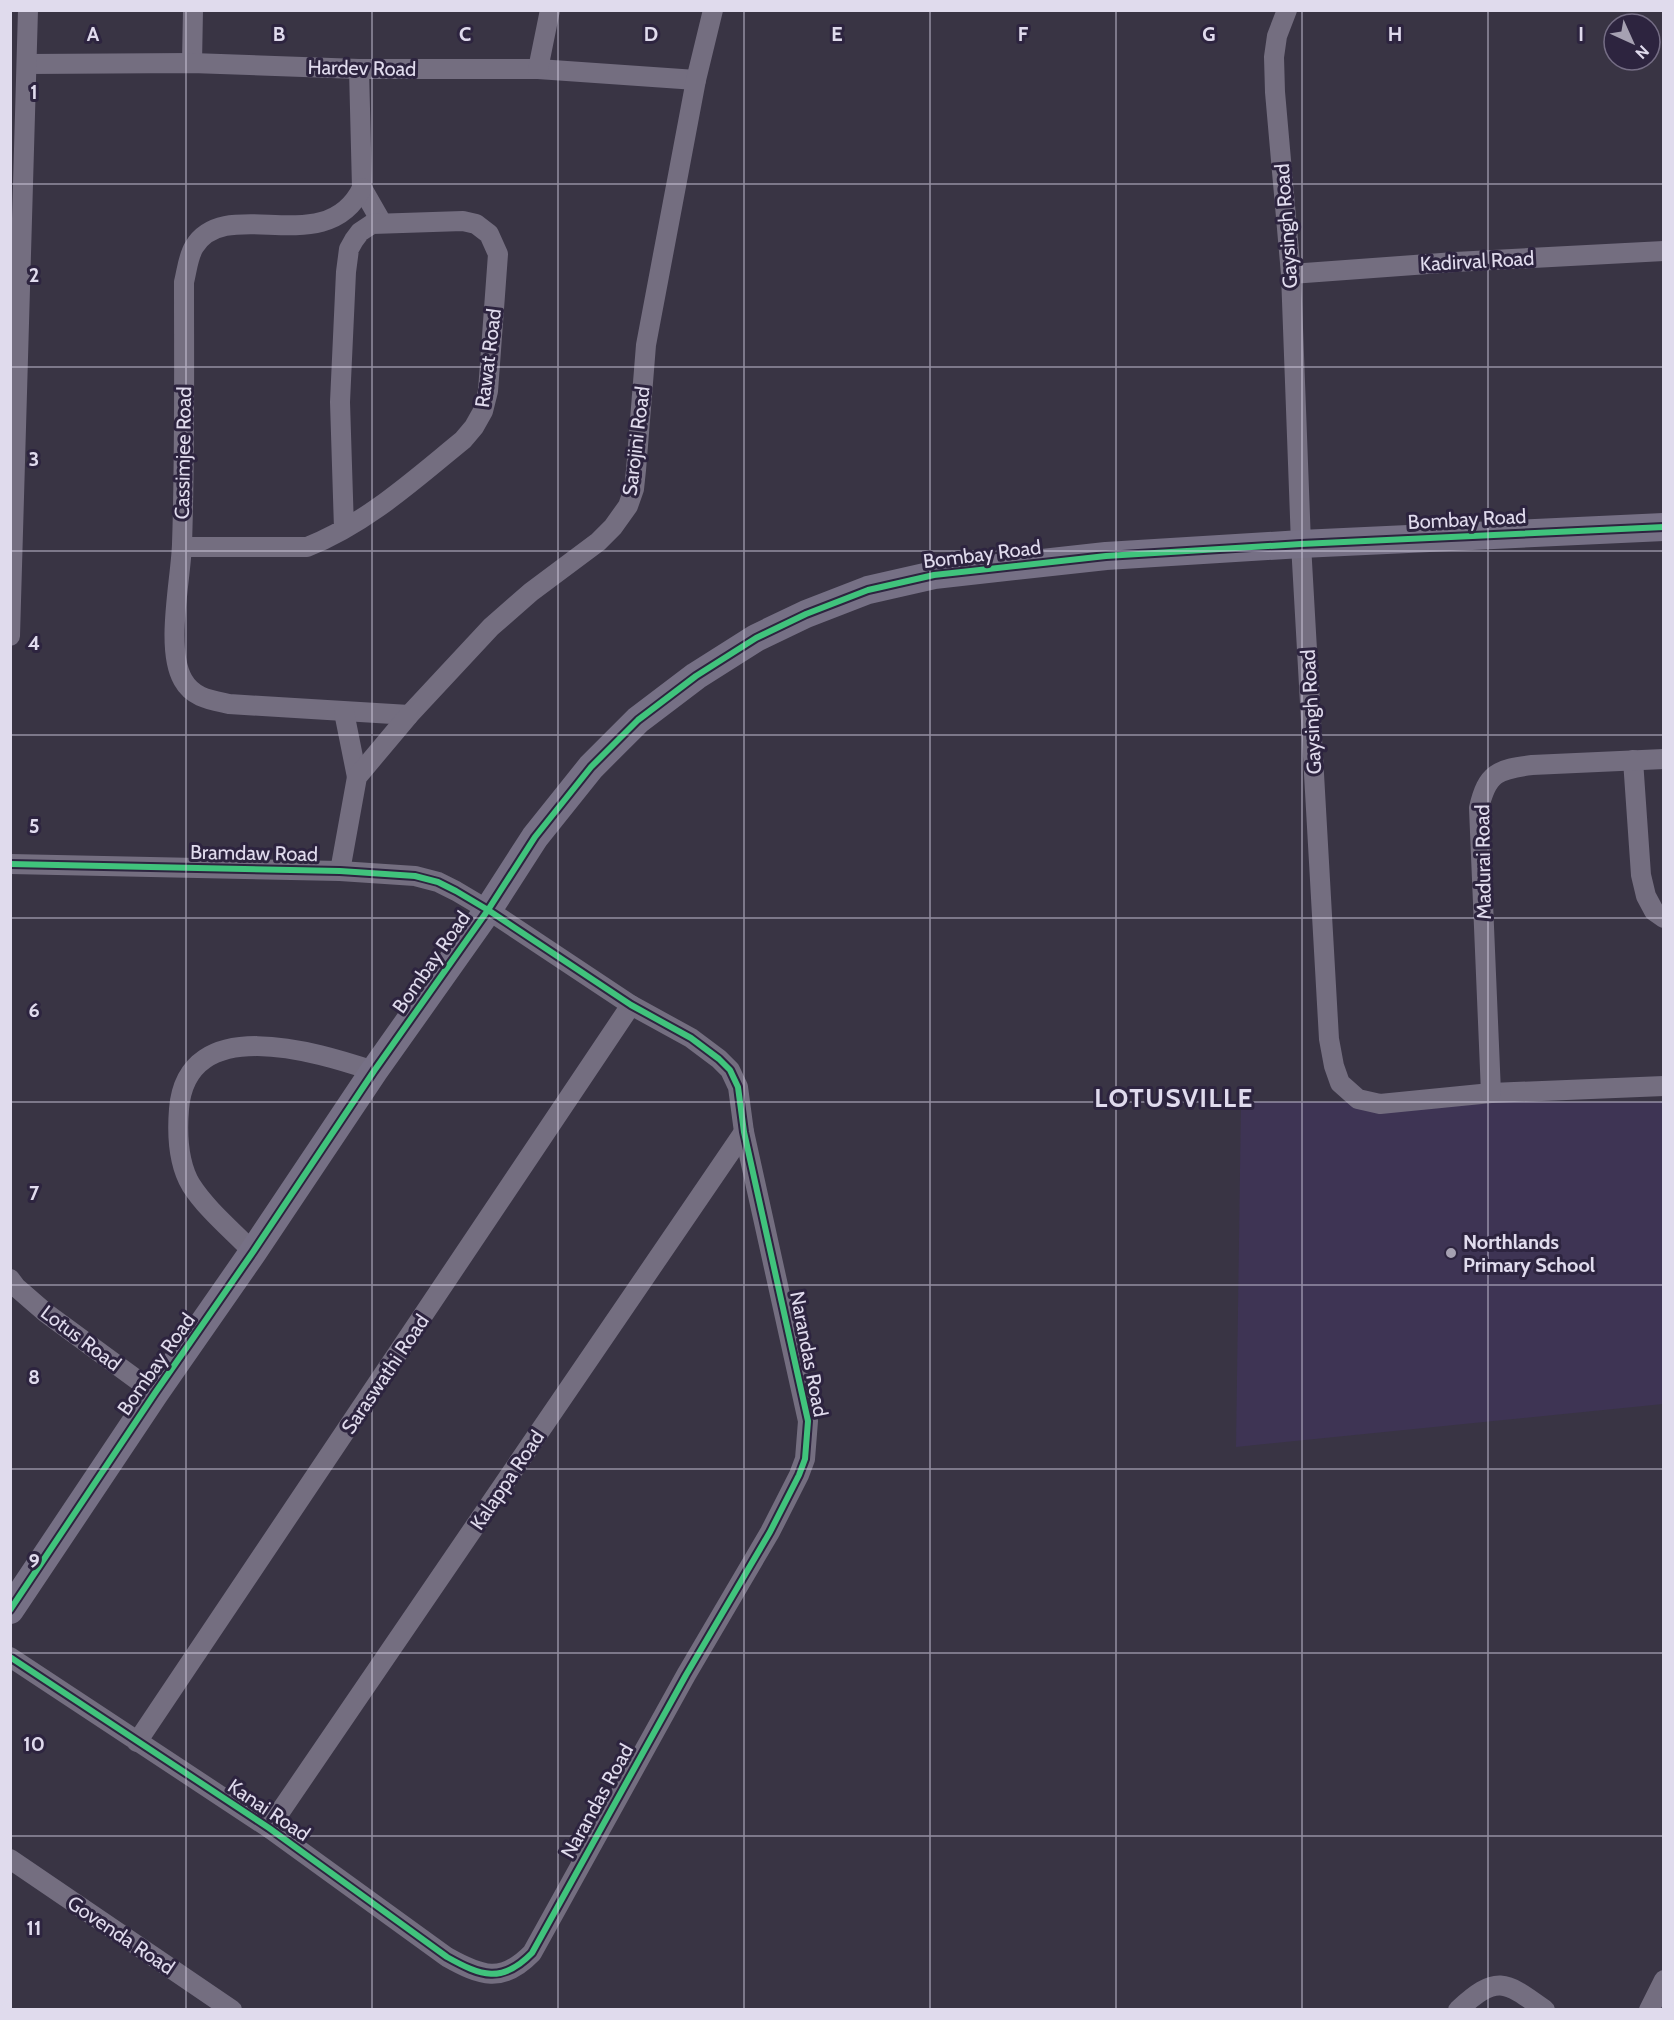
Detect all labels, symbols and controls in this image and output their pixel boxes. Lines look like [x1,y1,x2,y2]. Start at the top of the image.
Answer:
north arrow [1602,12,1662,72]
text: A [87,22,100,46]
text: B [273,22,285,46]
text: C [459,22,471,46]
text: D [644,22,658,46]
text: E [831,22,843,46]
text: F [1018,22,1029,46]
text: G [1202,22,1216,46]
text: H [1388,22,1402,46]
text: I [1578,22,1584,46]
text: N [1632,42,1653,63]
street label: Hardev Road [308,55,416,81]
text: 1 [30,80,38,104]
street label: Gaysingh Road [1270,163,1302,289]
street label: Kadirval Road [1419,246,1535,276]
text: 2 [29,263,39,287]
street label: Rawat Road [470,307,506,409]
street label: Sarojini Road [617,385,655,497]
street label: Cassimjee Road [170,386,196,520]
text: 3 [29,447,39,471]
street label: Bombay Road [1407,504,1527,534]
street label: Bombay Road [922,535,1042,573]
text: 4 [28,631,40,655]
street label: Gaysingh Road [1296,649,1326,775]
street label: Madurai Road [1470,804,1496,920]
text: 5 [29,814,39,838]
street label: Bramdaw Road [190,840,318,866]
street label: Bombay Road [387,906,475,1018]
text: 6 [28,998,40,1022]
district label: LOTUSVILLE [1094,1082,1254,1114]
text: 7 [29,1181,40,1205]
place label: Northlands Primary School [1463,1230,1595,1277]
marker: Northlands Primary School [1444,1246,1458,1260]
street label: Narandas Road [785,1289,833,1419]
street label: Lotus Road [36,1300,126,1376]
street label: Bombay Road [112,1308,200,1420]
street label: Saraswathi Road [336,1310,434,1438]
text: 8 [28,1365,40,1389]
street label: Kalappa Road [465,1426,549,1534]
text: 9 [28,1549,40,1573]
text: 10 [23,1732,45,1756]
street label: Narandas Road [556,1740,638,1862]
street label: Kanai Road [223,1774,315,1846]
street label: Govenda Road [63,1890,179,1980]
text: 11 [27,1916,41,1940]

